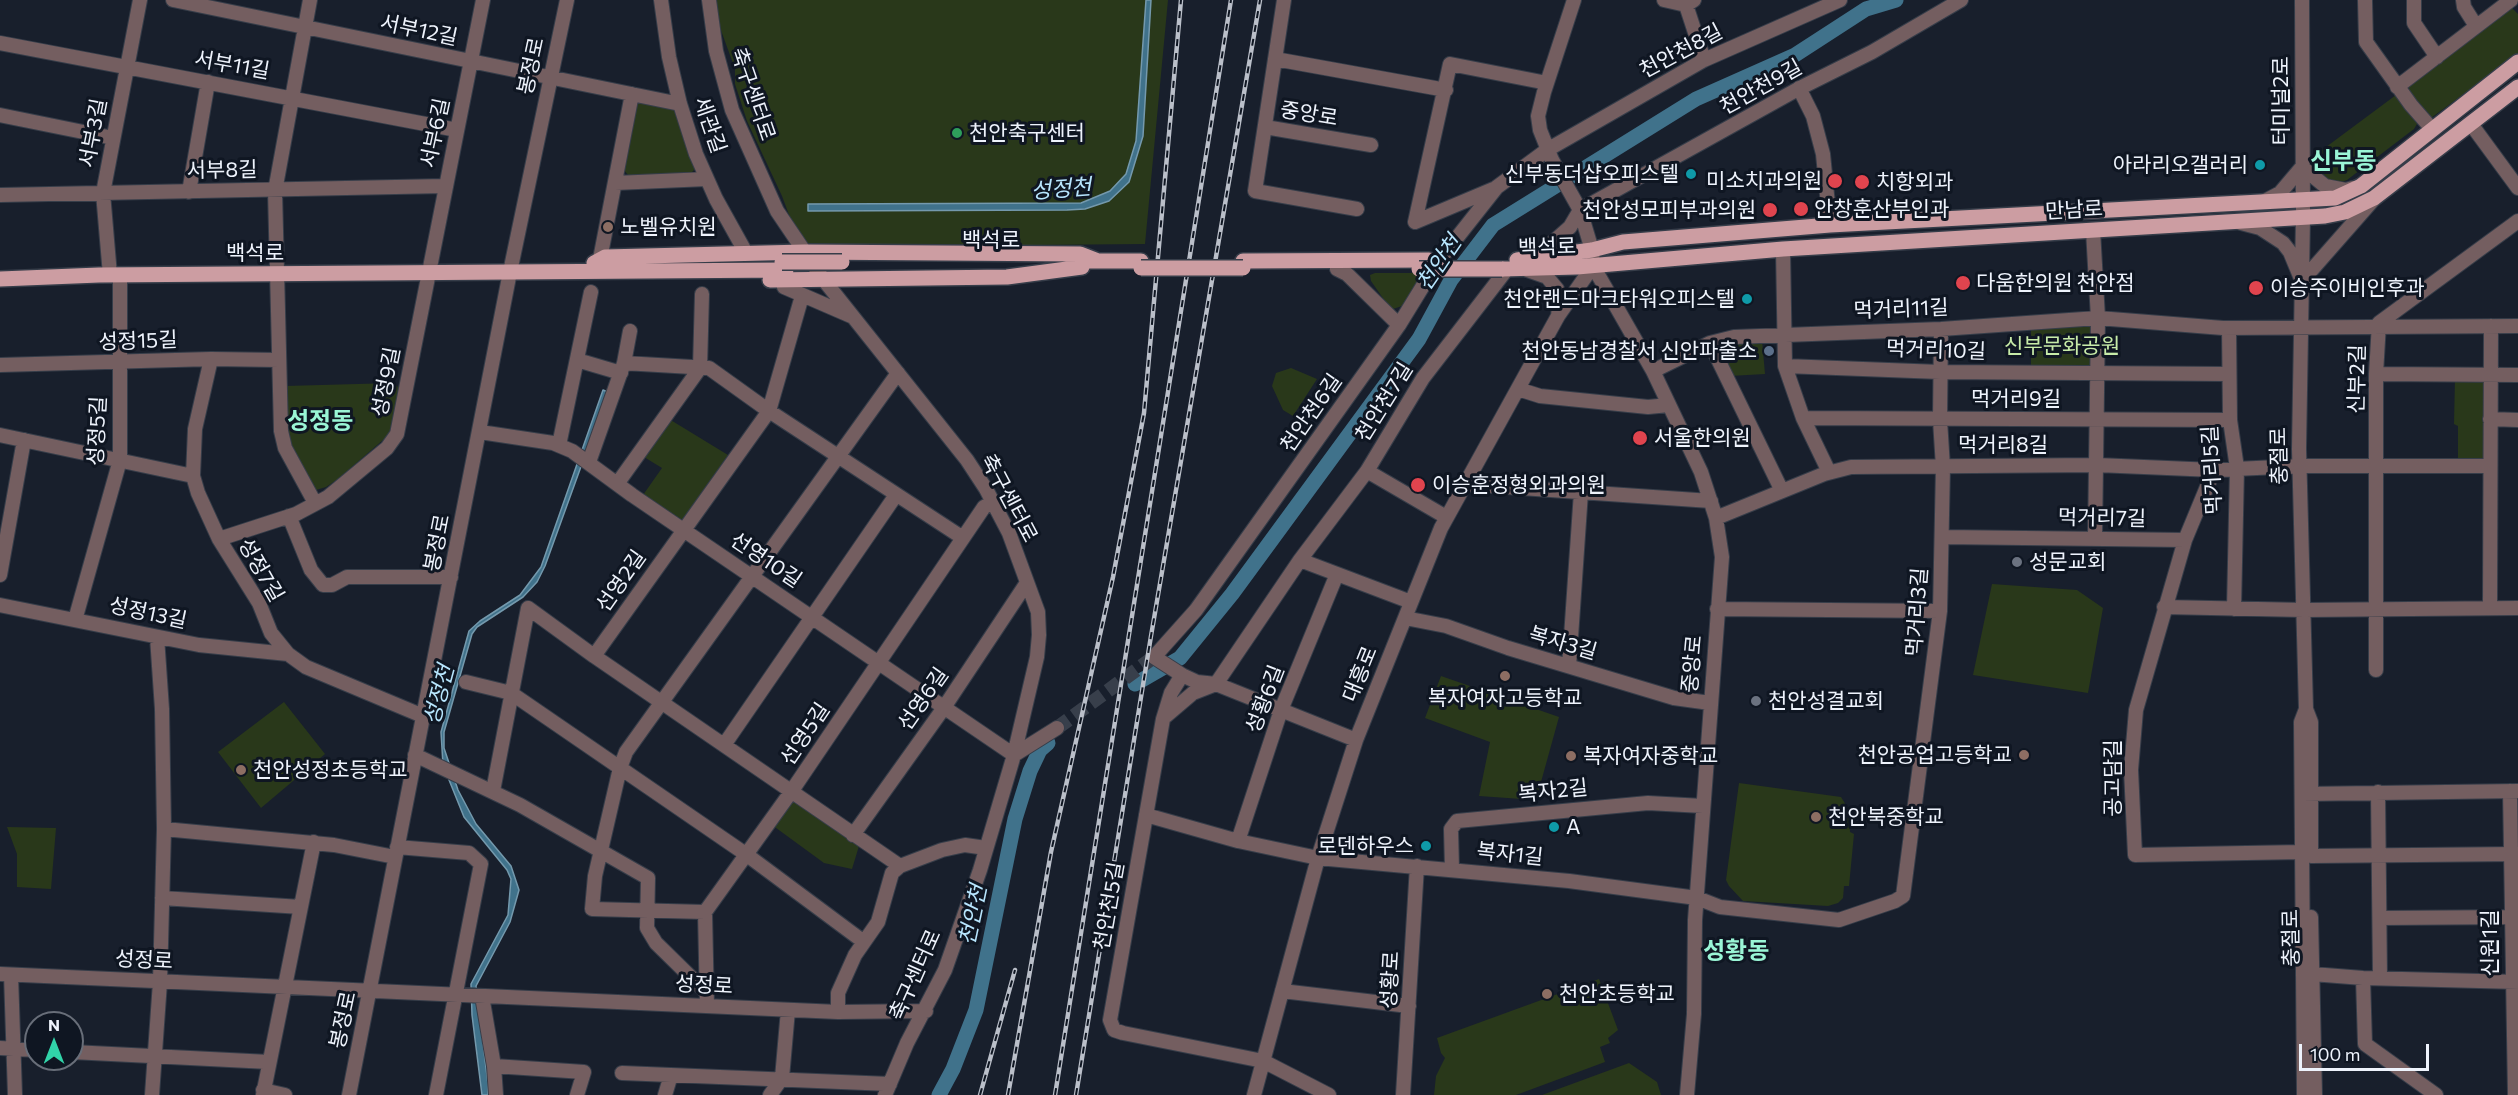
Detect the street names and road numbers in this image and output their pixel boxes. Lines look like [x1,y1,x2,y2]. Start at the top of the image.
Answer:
street label: 서부12길 [378,10,460,50]
street label: 천안천8길 [1635,19,1727,83]
street label: 봉정로 [513,35,549,97]
street label: 축구센터로 [725,44,781,144]
street label: 서부11길 [192,46,272,84]
street label: 천안천9길 [1716,54,1806,120]
street label: 터미널2로 [2268,57,2294,145]
street label: 세관길 [689,93,731,157]
street label: 서부3길 [74,96,112,170]
street label: 서부6길 [415,96,455,170]
street label: 중앙로 [1278,97,1340,131]
street label: 서부8길 [186,157,258,183]
street label: 만남로 [2044,196,2104,224]
street label: 백석로 [962,227,1020,253]
street label: 백석로 [1518,233,1576,261]
street label: 백석로 [226,240,284,266]
street label: 먹거리11길 [1853,295,1949,323]
street label: 성정15길 [98,327,178,355]
street label: 먹거리10길 [1886,336,1986,364]
street label: 신부2길 [2344,344,2370,414]
street label: 성정9길 [367,345,405,419]
street label: 천안천7길 [1350,358,1418,446]
street label: 천안천6길 [1275,369,1347,457]
street label: 먹거리9길 [1971,386,2061,412]
street label: 성정5길 [83,395,111,467]
street label: 먹거리5길 [2197,425,2227,515]
street label: 충절로 [2266,427,2292,485]
street label: 먹거리8길 [1958,432,2048,458]
street label: 축구센터로 [975,449,1043,547]
street label: 먹거리7길 [2058,505,2146,531]
street label: 봉정로 [419,512,455,574]
street label: 선영10길 [726,527,806,593]
street label: 성정7길 [233,534,289,606]
street label: 선영2길 [591,545,651,617]
street label: 먹거리3길 [1901,567,1933,657]
street label: 성정13길 [107,592,189,634]
street label: 복자3길 [1526,621,1600,665]
street label: 중앙로 [1677,634,1707,694]
street label: 대흥로 [1337,642,1383,706]
street label: 성황6길 [1241,661,1289,737]
street label: 선영6길 [892,663,954,735]
street label: 선영5길 [775,698,835,770]
street label: 공고담길 [2100,739,2126,817]
street label: 복자2길 [1517,775,1589,807]
street label: 복자1길 [1475,838,1545,870]
street label: 천안천5길 [1089,860,1129,952]
street label: 충절로 [2278,909,2304,967]
street label: 신원1길 [2477,910,2503,976]
street label: 축구센터로 [884,926,946,1024]
street label: 성정로 [114,946,174,974]
street label: 성황로 [1376,950,1404,1010]
street label: 성정로 [674,971,734,999]
street label: 봉정로 [325,989,361,1051]

